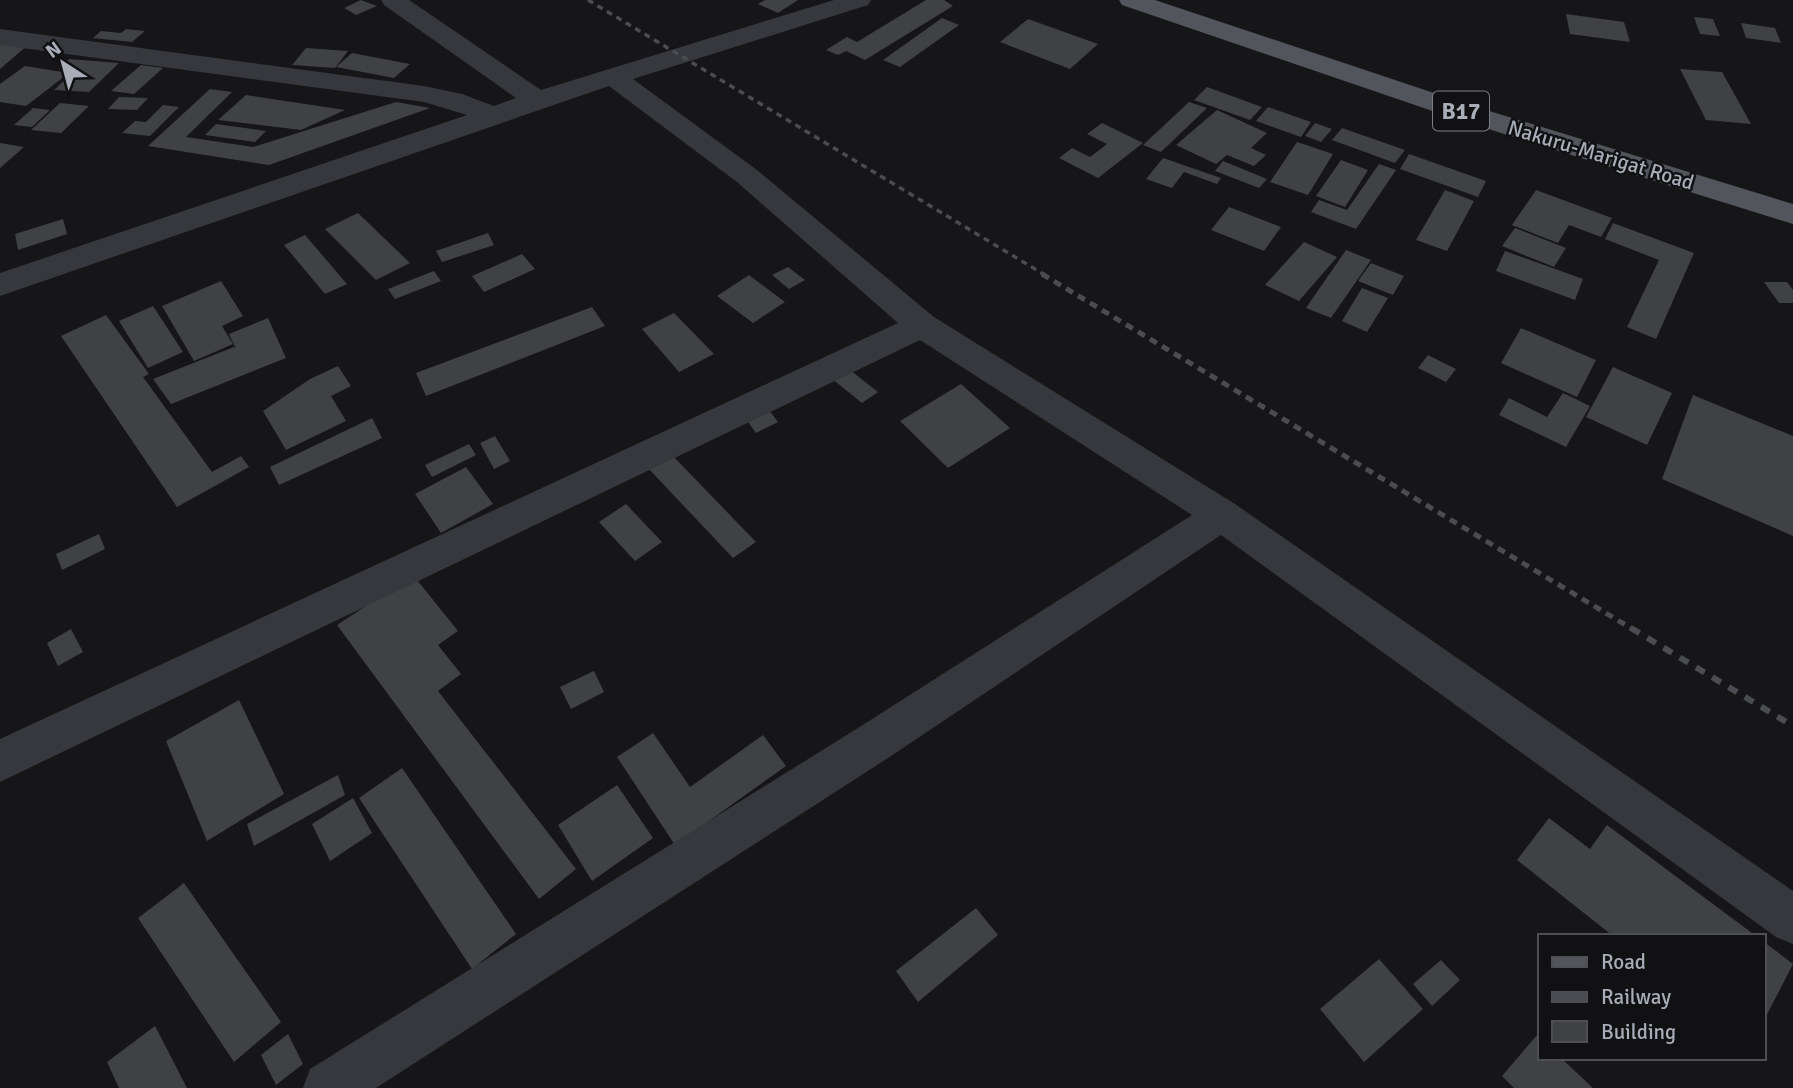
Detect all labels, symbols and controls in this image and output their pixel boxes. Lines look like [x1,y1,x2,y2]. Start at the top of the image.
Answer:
north arrow [28,28,98,98]
text: N [41,36,66,64]
road number: B17 [1433,92,1489,130]
street label: Nakuru-Marigat Road [1505,114,1697,196]
legend [1538,934,1765,1060]
text: Road [1601,949,1646,975]
text: Railway [1601,984,1671,1010]
text: Building [1601,1019,1676,1045]

